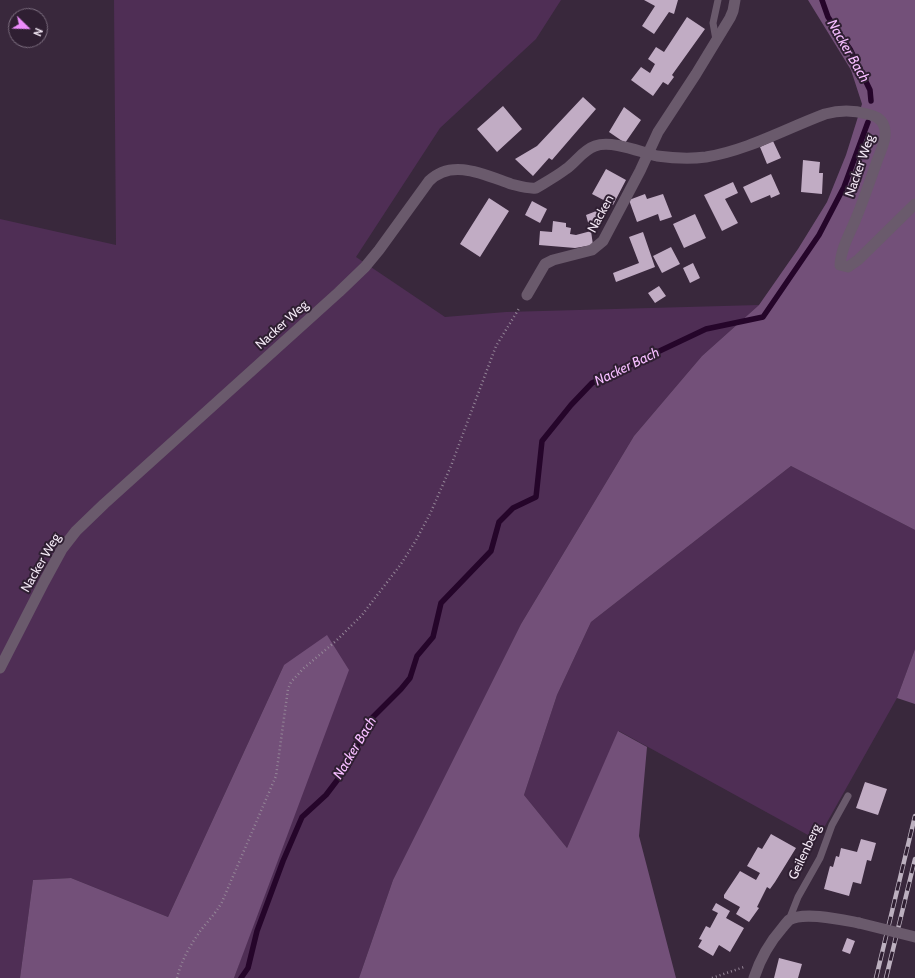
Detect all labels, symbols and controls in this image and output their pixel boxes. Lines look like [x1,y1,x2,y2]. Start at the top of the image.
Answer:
north arrow [8,8,48,48]
water label: Nacker Bach [823,16,873,86]
text: N [30,26,46,39]
street label: Nacker Weg [842,133,878,199]
street label: Nacken [585,192,617,236]
street label: Nacker Weg [253,297,311,353]
water label: Nacker Bach [592,344,662,390]
street label: Nacker Weg [18,531,64,595]
water label: Nacker Bach [330,714,380,782]
street label: Geilenberg [785,822,825,882]

